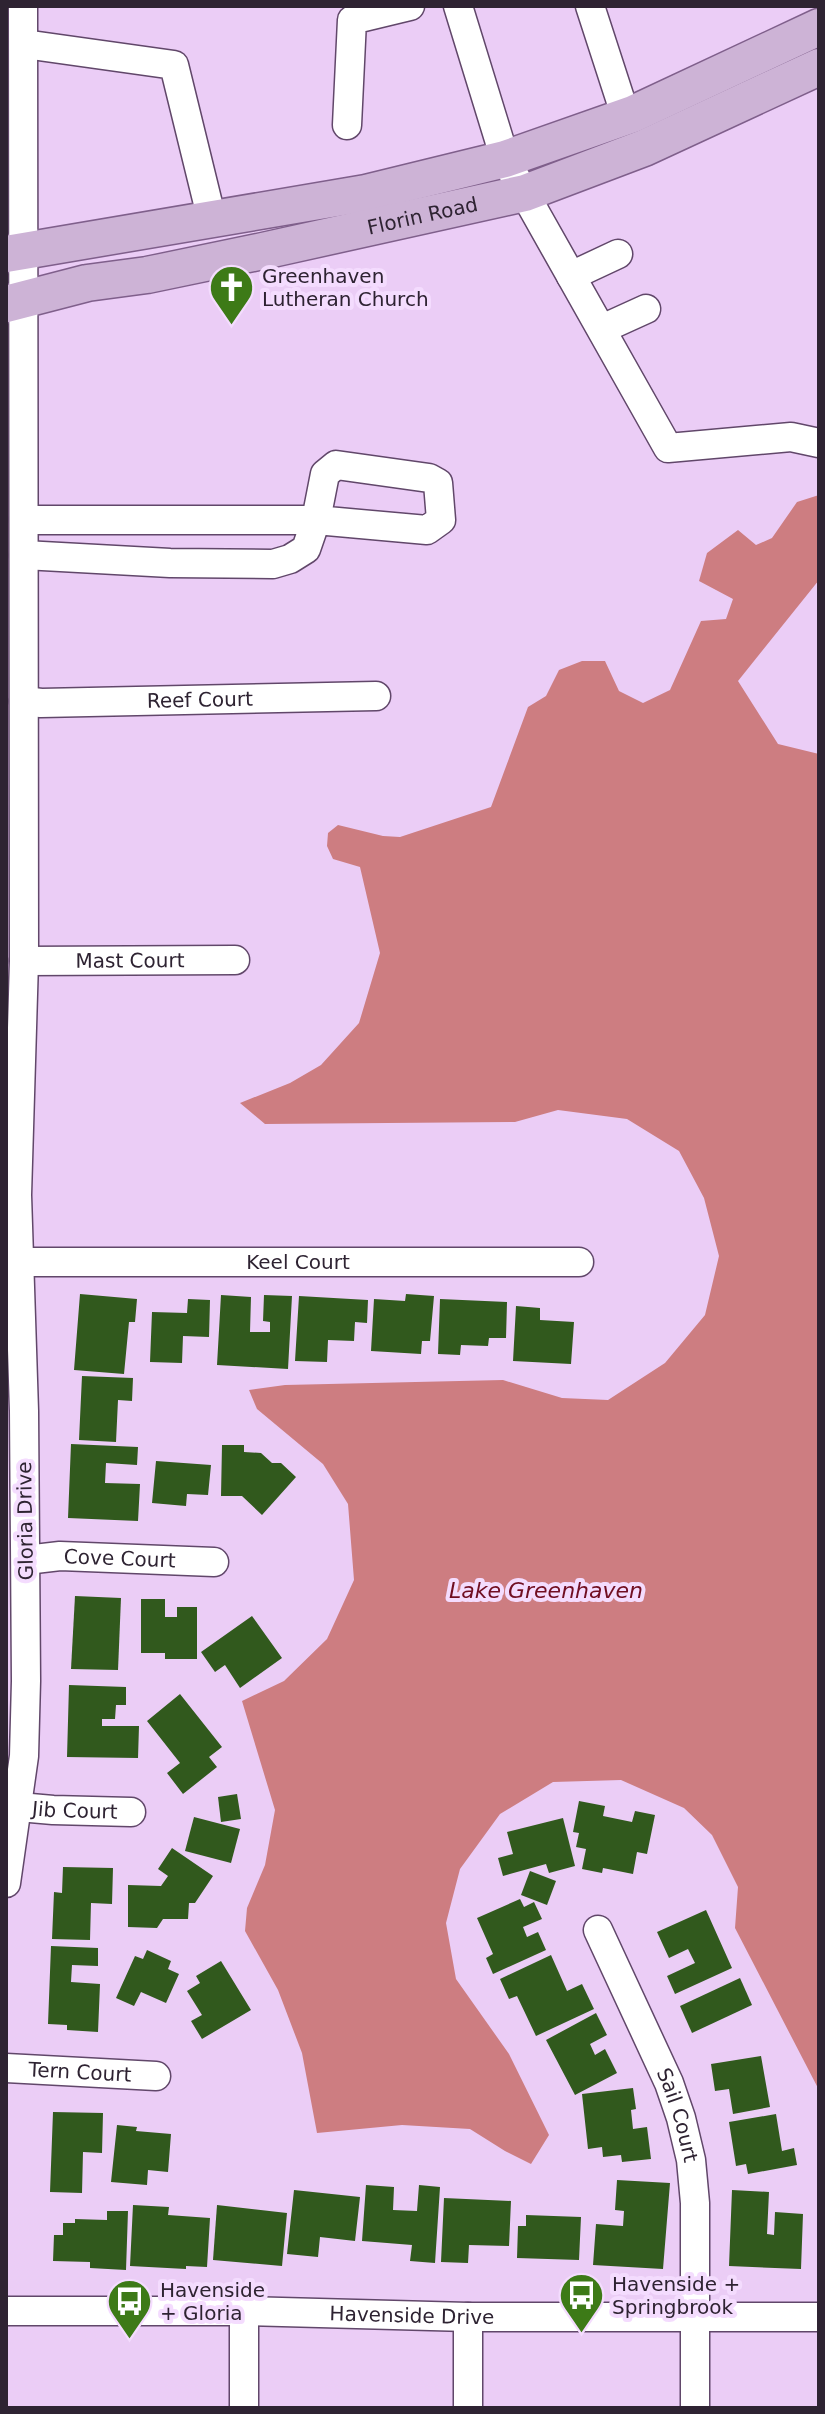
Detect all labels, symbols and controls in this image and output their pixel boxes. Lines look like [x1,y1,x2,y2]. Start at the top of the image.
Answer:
street label: Florin Road [365,192,480,240]
church icon: Greenhaven Lutheran Church [207,263,255,326]
place label: Greenhaven Lutheran Church [262,264,429,311]
street label: Reef Court [147,687,253,713]
street label: Mast Court [75,948,185,973]
street label: Keel Court [246,1250,350,1274]
street label: Gloria Drive [12,1461,38,1581]
street label: Cove Court [63,1544,176,1572]
water label: Lake Greenhaven [449,1578,643,1603]
street label: Jib Court [29,1796,118,1824]
street label: Tern Court [27,2057,132,2087]
street label: Sail Court [652,2064,703,2165]
bus stop icon: Havenside + Springbrook [557,2272,605,2335]
place label: Havenside + Springbrook [612,2272,740,2319]
bus stop icon: Havenside + Gloria [105,2278,153,2341]
place label: Havenside + Gloria [160,2278,265,2325]
street label: Havenside Drive [329,2301,494,2329]

